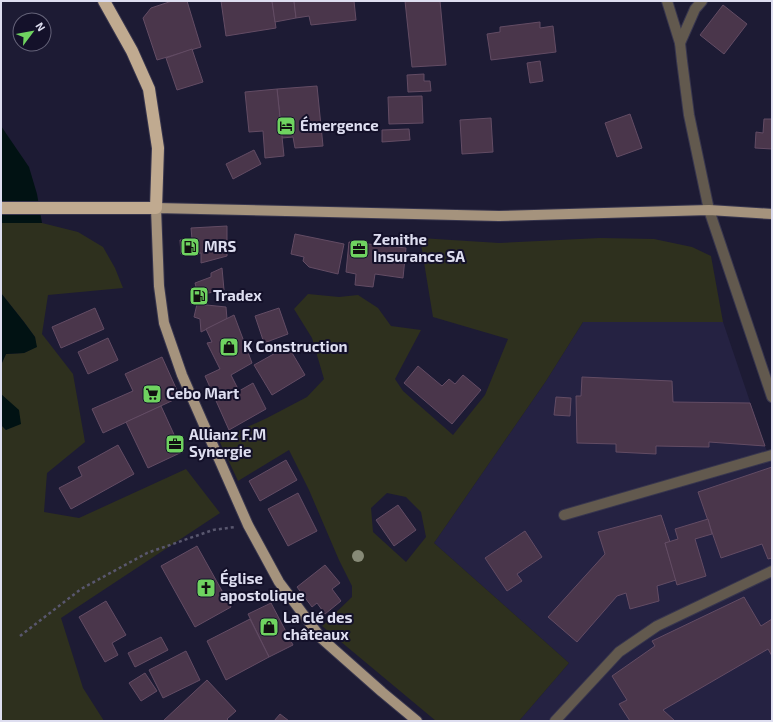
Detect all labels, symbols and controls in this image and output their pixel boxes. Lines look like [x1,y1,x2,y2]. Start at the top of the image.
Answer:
north arrow [12,12,52,52]
text: N [33,20,49,33]
hotel icon: Émergence [275,115,297,137]
place label: Émergence [300,115,379,134]
place label: Zenithe Insurance SA [373,230,465,265]
fuel station icon: MRS [179,236,201,258]
place label: MRS [204,237,236,255]
office icon: Zenithe Insurance SA [348,238,370,260]
fuel station icon: Tradex [188,285,210,307]
place label: Tradex [213,286,262,304]
shop icon: K Construction [218,336,240,358]
place label: K Construction [243,337,348,355]
supermarket icon: Cebo Mart [141,383,163,405]
place label: Cebo Mart [166,384,239,402]
place label: Allianz F.M Synergie [189,425,266,461]
office icon: Allianz F.M Synergie [164,433,186,455]
place label: Église apostolique [220,568,305,604]
church icon: Église apostolique [195,577,217,599]
place label: La clé des châteaux [283,608,353,643]
shop icon: La clé des châteaux [258,616,280,638]

